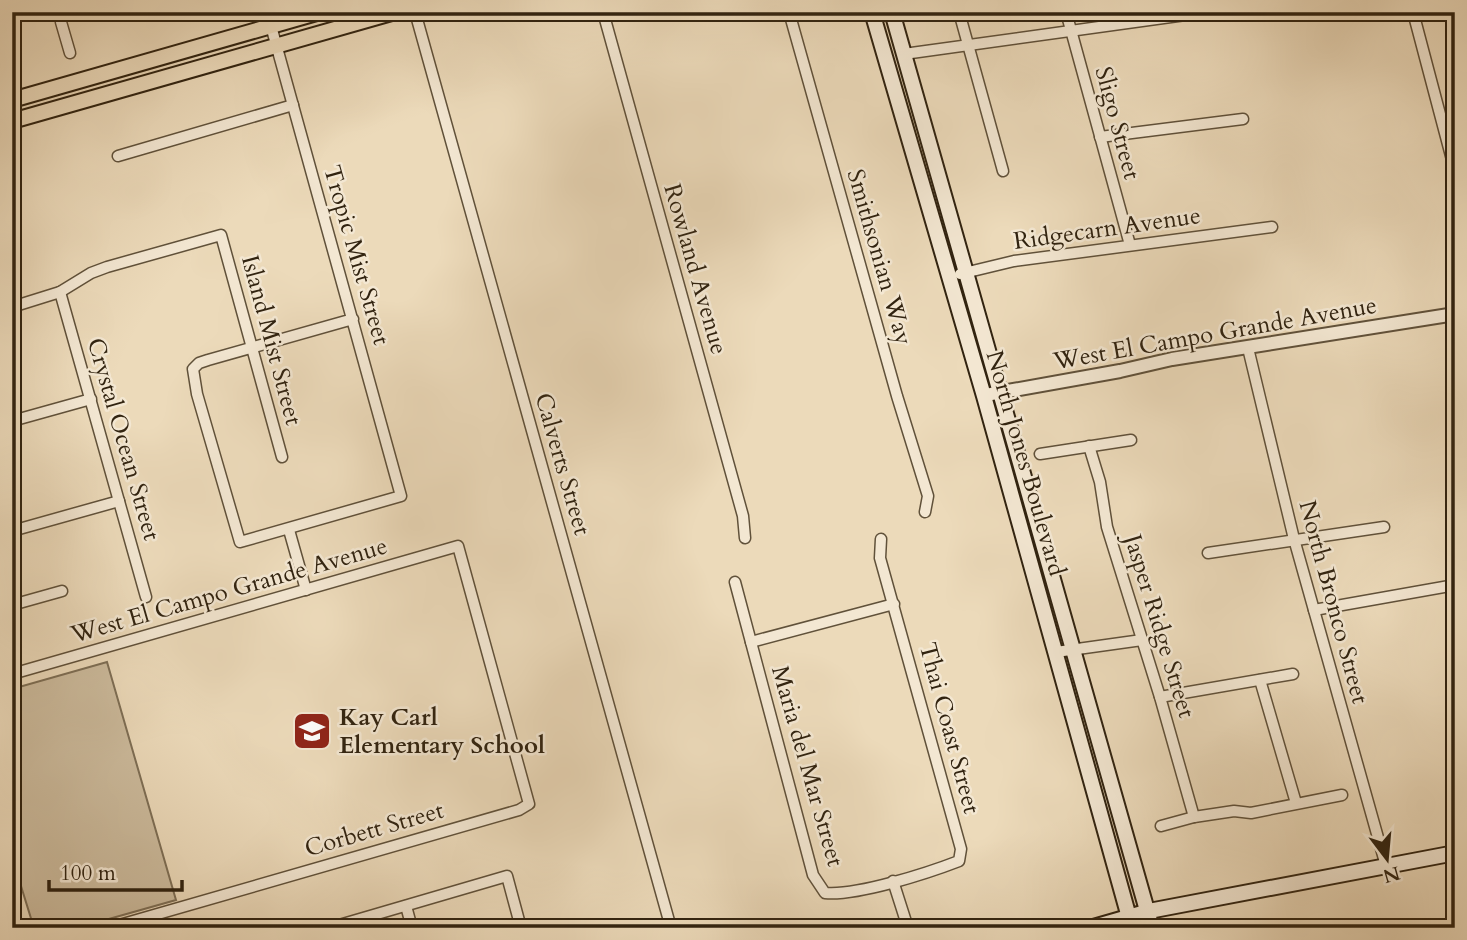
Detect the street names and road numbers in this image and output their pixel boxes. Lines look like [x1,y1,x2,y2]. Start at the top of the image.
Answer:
street label: Sligo Street [1087,63,1149,184]
street label: Tropic Mist Street [315,161,398,349]
street label: Smithsonian Way [839,165,920,349]
street label: Rowland Avenue [655,180,736,358]
street label: Ridgecarn Avenue [1011,199,1203,258]
street label: Island Mist Street [233,251,310,429]
street label: West El Campo Grande Avenue [1050,289,1379,378]
street label: Crystal Ocean Street [79,334,168,545]
street label: North Jones Boulevard [978,347,1074,580]
street label: Calverts Street [526,389,599,539]
street label: North Bronco Street [1291,497,1377,708]
street label: Jasper Ridge Street [1115,528,1203,722]
street label: West El Campo Grande Avenue [66,529,391,652]
street label: Thai Coast Street [911,639,988,818]
street label: Maria del Mar Street [763,662,852,871]
street label: Corbett Street [301,794,448,865]

